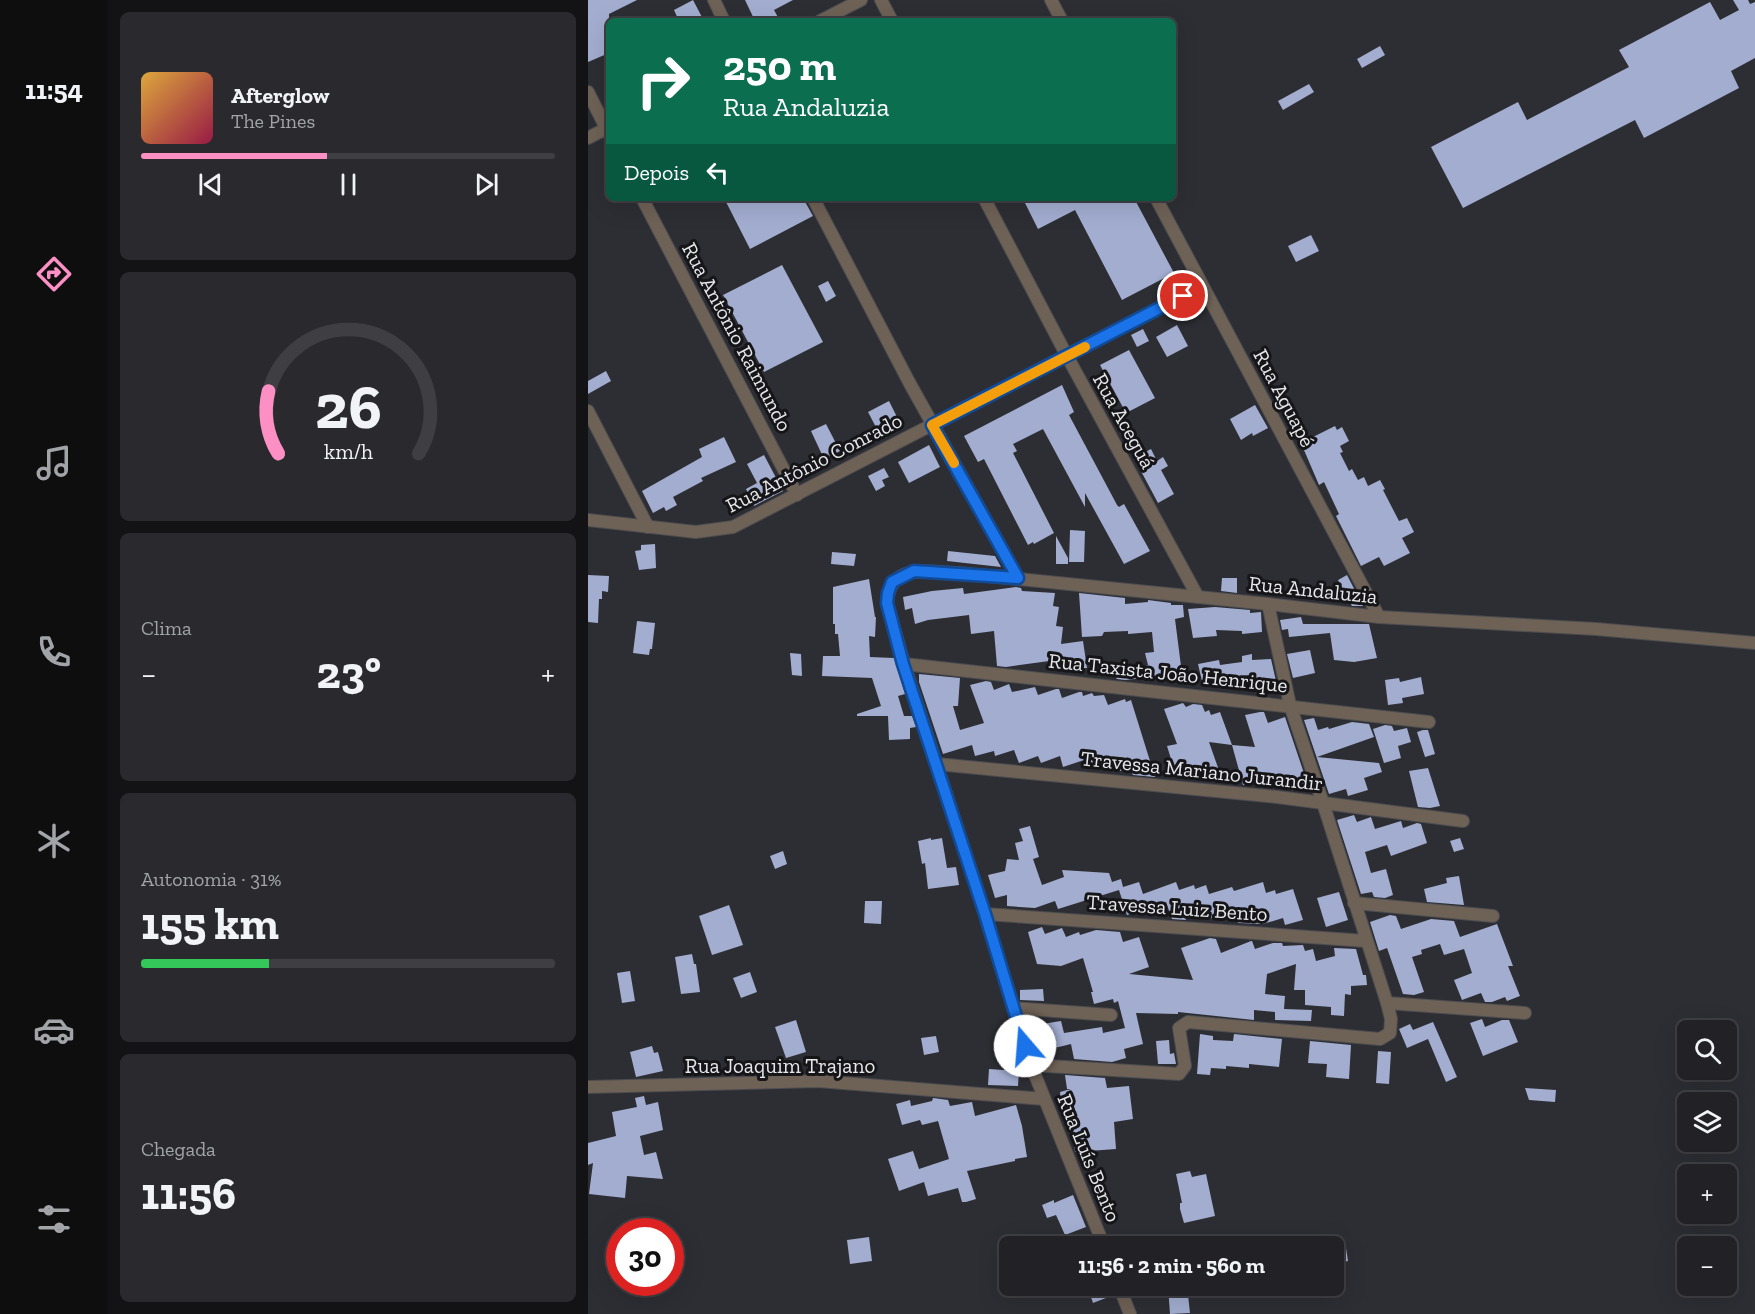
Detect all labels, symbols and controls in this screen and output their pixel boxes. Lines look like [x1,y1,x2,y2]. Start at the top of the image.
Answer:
text: 250 m [723,40,836,91]
icon: right [624,42,702,120]
text: 11:54 [25,74,83,106]
text: Afterglow [231,82,329,109]
text: Rua Andaluzia [723,91,889,123]
text: The Pines [231,109,315,133]
icon: left [701,156,734,189]
text: Depois [624,159,689,186]
icon: previous [194,168,227,201]
icon: pause [332,168,365,201]
icon: next [470,168,503,201]
street label: Rua Antônio Raimundo [677,238,798,435]
icon: directions [33,253,75,295]
pin [1157,270,1208,321]
icon: arrive [1166,279,1199,312]
street label: Rua Aguapé [1248,345,1321,451]
text: 26 [315,369,381,444]
street label: Rua Aceguá [1088,369,1161,473]
street label: Rua Antônio Conrado [722,407,906,518]
text: km/h [324,439,372,464]
icon: music [33,442,75,484]
street label: Rua Andaluzia [1247,570,1379,609]
text: Clima [141,616,192,640]
icon: phone [33,631,75,673]
text: 23° [317,646,381,700]
street label: Rua Taxista João Henrique [1047,648,1289,698]
text: − [141,654,156,693]
text: + [541,654,555,693]
street label: Travessa Mariano Jurandir [1080,745,1324,796]
icon: climate [33,820,75,862]
text: Autonomia · 31% [141,867,281,891]
street label: Travessa Luiz Bento [1086,889,1268,926]
text: 155 km [141,897,279,951]
icon: car [33,1009,75,1051]
position arrow [993,1014,1057,1078]
map controls [1677,1020,1737,1296]
button: search [1677,1020,1737,1080]
street label: Rua Joaquim Trajano [685,1053,875,1079]
street label: Rua Luís Bento [1052,1090,1126,1225]
button: layers [1677,1092,1737,1152]
text: Chegada [141,1137,216,1161]
button: + [1677,1164,1737,1224]
text: 11:56 [141,1167,236,1221]
icon: filters [33,1198,75,1240]
speed limit sign: 30 [606,1218,684,1296]
button: − [1677,1236,1737,1296]
text: 11:56 · 2 min · 560 m [1078,1252,1265,1279]

